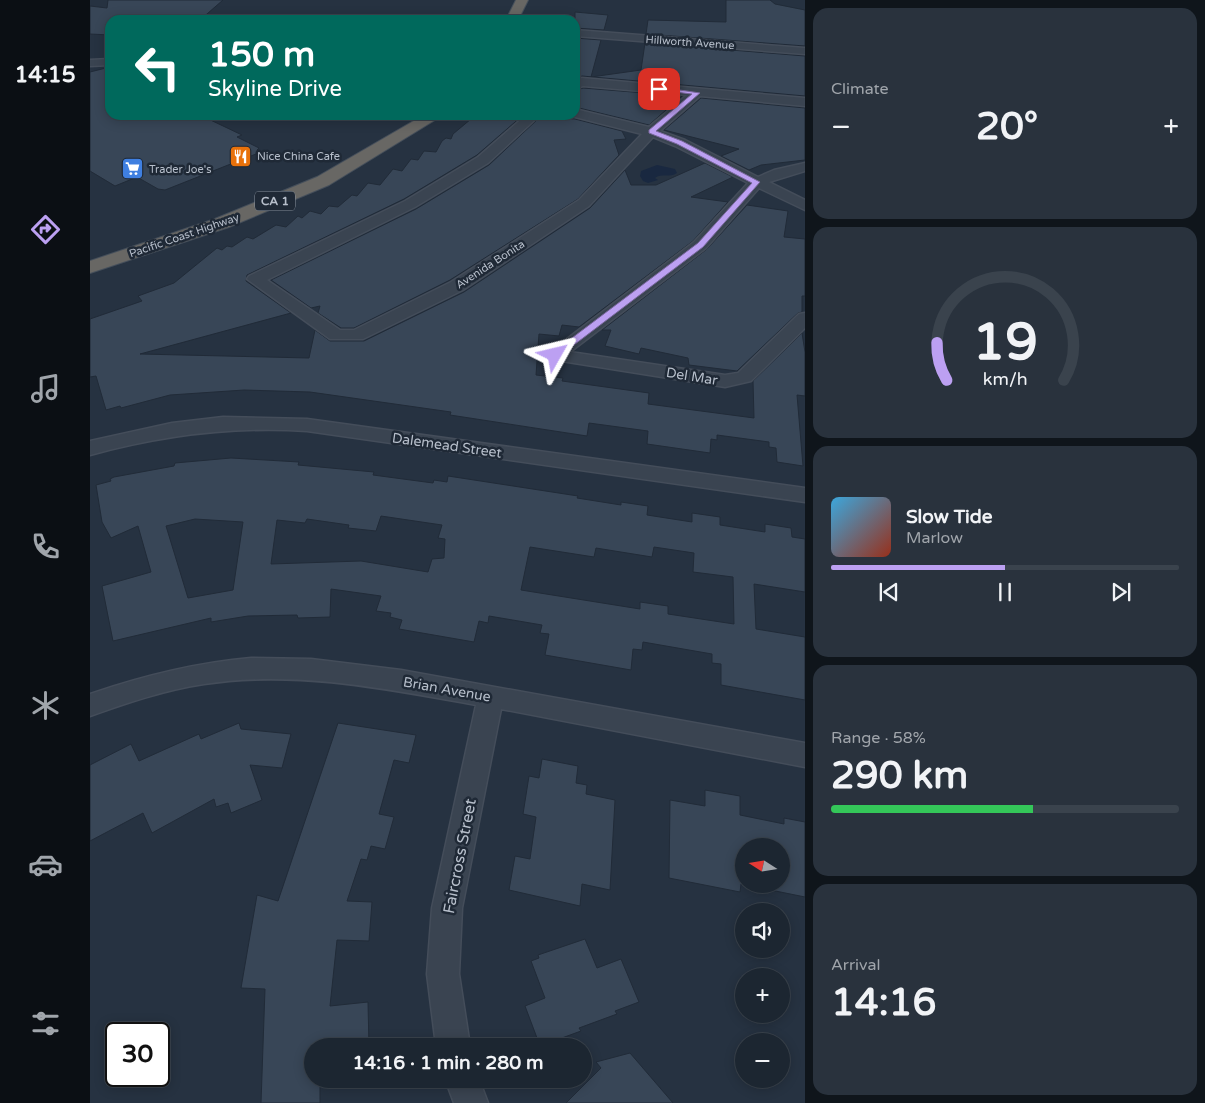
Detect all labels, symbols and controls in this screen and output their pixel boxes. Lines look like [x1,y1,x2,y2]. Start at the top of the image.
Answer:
street label: Hillworth Avenue [645,33,735,52]
text: 150 m [208,34,315,76]
icon: left [125,35,190,100]
text: 14:15 [15,62,75,88]
pin [638,68,680,110]
icon: arrive [645,75,673,103]
text: Skyline Drive [208,76,342,102]
text: Climate [831,79,889,99]
text: 20° [976,104,1038,150]
text: − [831,110,851,144]
text: + [1163,110,1179,144]
restaurant icon: Nice China Cafe [229,144,253,168]
place label: Nice China Cafe [257,150,340,163]
supermarket icon: Trader Joe's [121,157,145,181]
place label: Trader Joe's [149,163,211,176]
road number: CA 1 [255,192,295,210]
street label: Pacific Coast Highway [128,211,241,260]
icon: directions [28,212,63,247]
street label: Avenida Bonita [453,237,527,291]
text: 19 [972,311,1038,374]
position arrow [528,328,580,380]
street label: Del Mar [665,364,720,389]
text: km/h [983,369,1027,390]
icon: music [28,371,63,406]
street label: Dalemead Street [391,429,504,462]
text: Slow Tide [906,506,993,528]
text: Marlow [906,528,963,548]
icon: phone [28,529,63,564]
icon: previous [875,578,903,606]
icon: pause [991,578,1019,606]
icon: next [1107,578,1135,606]
street label: Brian Avenue [402,673,492,706]
icon: climate [28,688,63,723]
text: Range · 58% [831,728,926,748]
text: 290 km [831,753,968,799]
street label: Faircross Street [439,797,481,915]
north arrow [735,838,790,892]
map controls [735,838,790,1088]
icon: car [28,847,63,882]
button: sound [735,903,790,958]
text: Arrival [831,955,880,975]
button: + [735,968,790,1023]
text: 14:16 [831,980,936,1026]
icon: filters [28,1006,63,1041]
speed limit sign: 30 [105,1022,170,1087]
button: − [735,1033,790,1088]
text: 14:16 · 1 min · 280 m [352,1052,544,1074]

